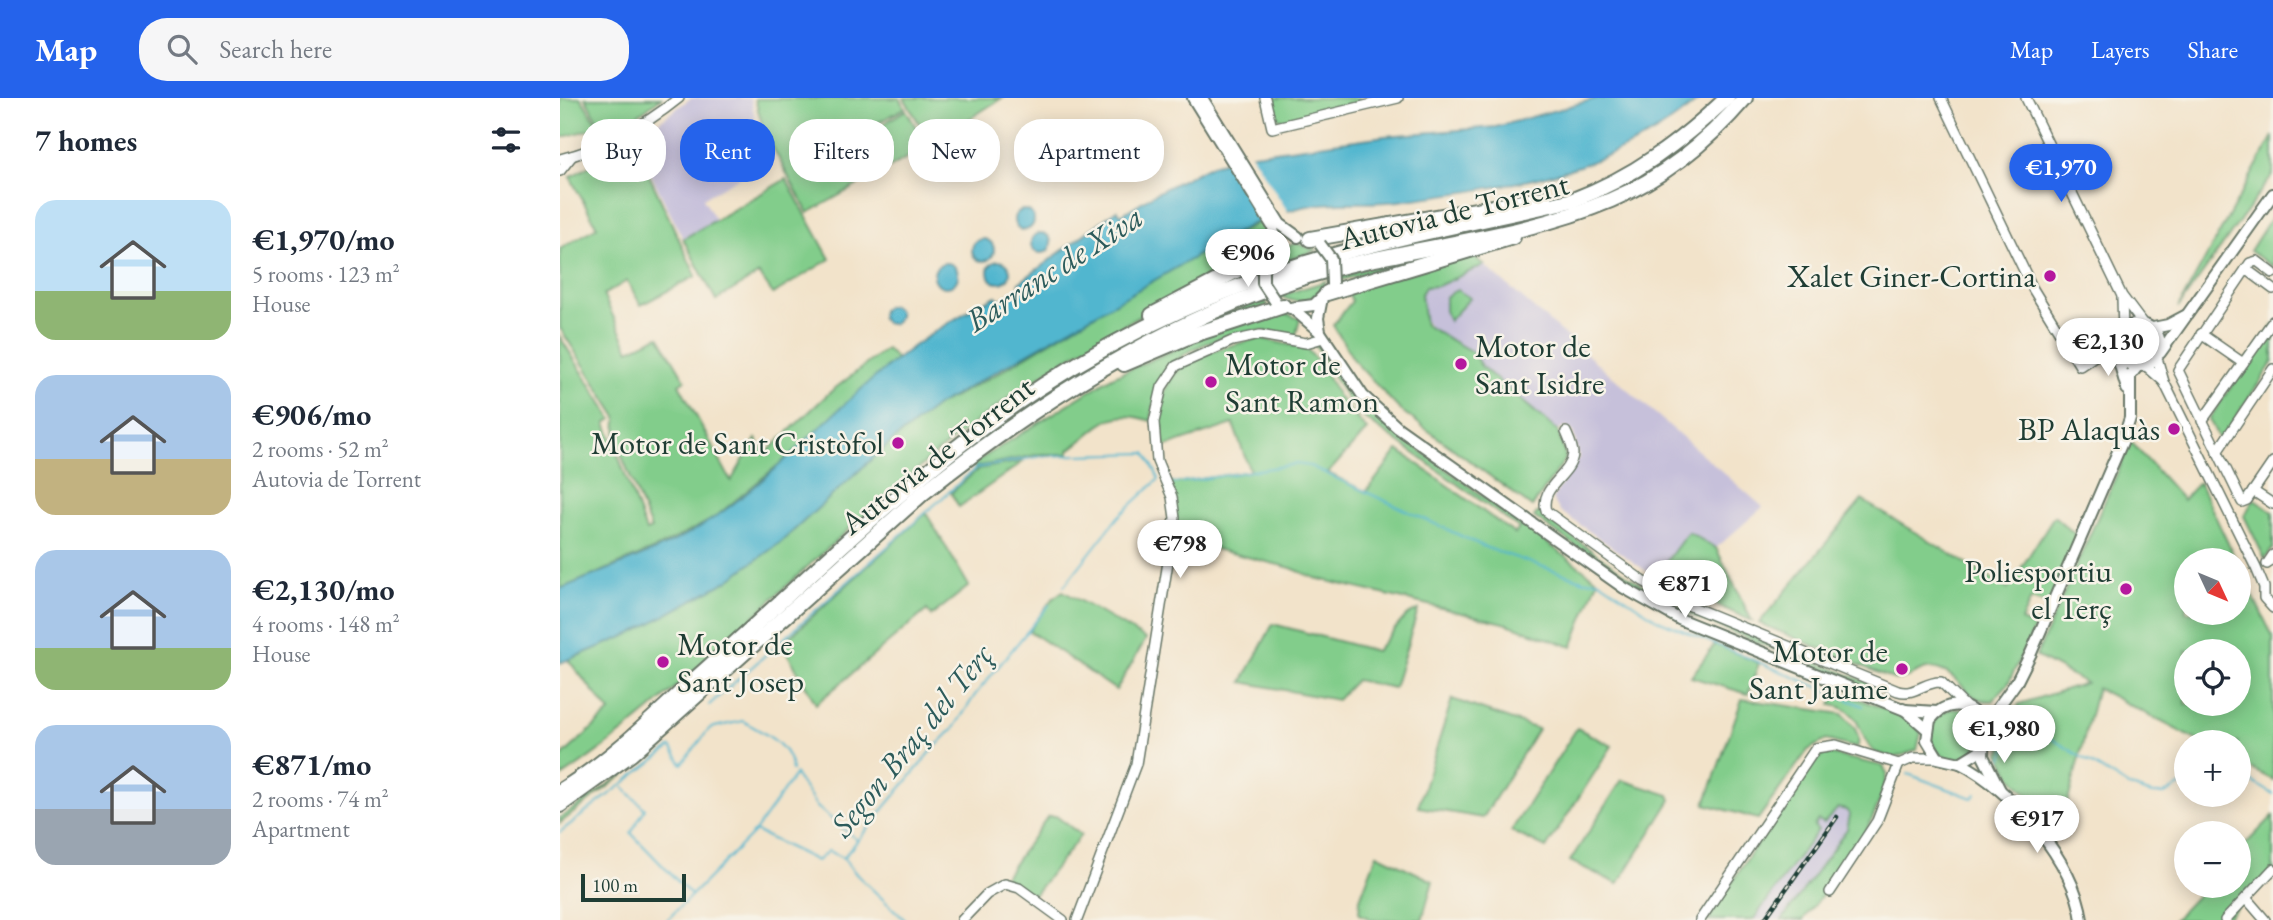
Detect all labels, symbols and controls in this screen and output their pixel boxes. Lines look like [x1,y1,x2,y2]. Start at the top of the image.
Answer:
search box [139,18,629,81]
text: Map [35,28,97,71]
icon: search [163,30,201,68]
text: Search here [219,32,332,66]
text: Map [2010,34,2053,65]
text: Layers [2091,34,2150,65]
text: Share [2188,34,2238,65]
chip: Buy [581,119,666,182]
chip: Rent [680,119,775,182]
chip: Filters [789,119,894,182]
chip: New [908,119,1000,182]
chip: Apartment [1014,119,1164,182]
text: 7 homes [35,121,137,160]
icon: filters [487,121,525,159]
pin: €1,970 [2004,144,2118,204]
text: €1,970 [2025,152,2097,182]
street label: Autovia de Torrent [1334,162,1573,260]
water label: Barranc de Xiva [956,195,1151,342]
text: €1,970/mo [252,220,395,259]
icon: home [91,228,175,312]
pin: €906 [1207,230,1289,289]
text: €906 [1221,237,1275,267]
place label: Xalet Giner-Cortina [1786,255,2036,297]
text: 5 rooms · 123 m² [252,259,400,289]
marker: Xalet Giner-Cortina [2042,268,2058,284]
text: House [252,289,311,319]
pin: €2,130 [2051,318,2165,378]
place label: Motor de Sant Isidre [1475,325,1604,404]
text: €2,130 [2072,326,2144,356]
place label: Motor de Sant Ramon [1225,343,1379,422]
marker: Motor de Sant Isidre [1453,356,1469,372]
street label: Autovia de Torrent [831,366,1043,545]
marker: Motor de Sant Ramon [1203,374,1219,390]
text: €906/mo [252,395,371,434]
icon: home [91,403,175,487]
place label: BP Alaquàs [2018,408,2160,450]
marker: BP Alaquàs [2166,421,2182,437]
place label: Motor de Sant Cristòfol [591,422,884,464]
text: 2 rooms · 52 m² [252,434,389,464]
marker: Motor de Sant Cristòfol [890,435,906,451]
text: Autovia de Torrent [252,464,421,494]
pin: €798 [1139,520,1221,580]
text: €798 [1153,528,1207,558]
north arrow [2174,548,2250,625]
map controls [2174,548,2251,898]
place label: Poliesportiu el Terç [1964,550,2112,629]
pin: €871 [1644,560,1726,620]
text: €871 [1658,568,1712,598]
text: €2,130/mo [252,570,395,609]
icon: home [91,578,175,662]
marker: Poliesportiu el Terç [2118,581,2134,597]
text: 4 rooms · 148 m² [252,609,400,639]
place label: Motor de Sant Josep [677,623,804,702]
place label: Motor de Sant Jaume [1749,630,1888,709]
water label: Segon Braç del Terç [819,634,1002,846]
text: House [252,639,311,669]
button: locate [2174,639,2251,716]
marker: Motor de Sant Josep [655,654,671,670]
marker: Motor de Sant Jaume [1894,661,1910,677]
pin: €1,980 [1947,706,2061,765]
text: €1,980 [1968,713,2040,743]
button: + [2174,730,2251,807]
text: €871/mo [252,745,371,784]
icon: home [91,753,175,837]
text: 2 rooms · 74 m² [252,784,389,814]
pin: €917 [1996,796,2078,855]
text: €917 [2010,803,2064,833]
text: Apartment [252,814,350,844]
button: − [2174,821,2251,898]
scale bar [581,871,686,903]
text: 100 m [592,873,638,898]

